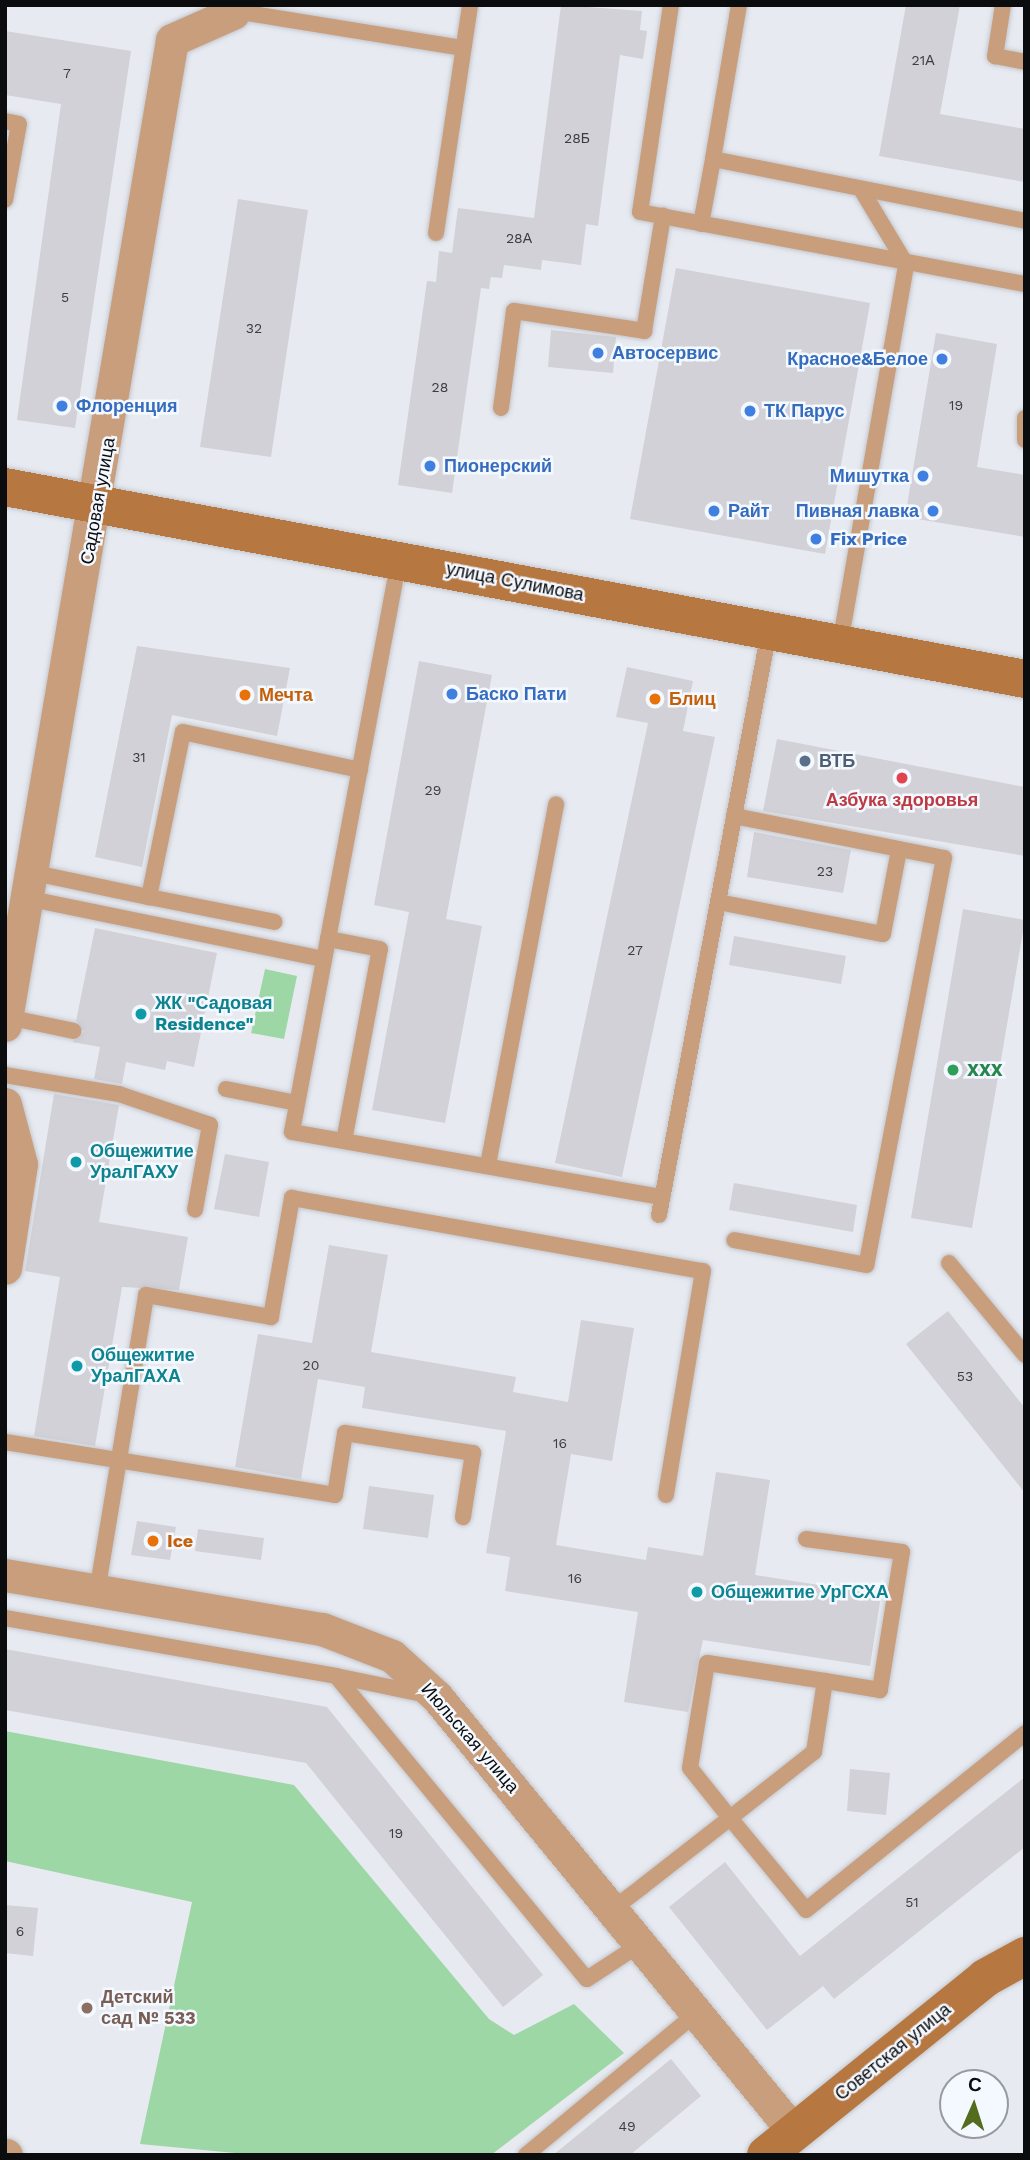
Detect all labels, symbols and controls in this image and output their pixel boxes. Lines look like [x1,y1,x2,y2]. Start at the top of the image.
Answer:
house number: 21А [912,52,934,68]
house number: 7 [63,65,71,81]
house number: 28Б [564,130,590,146]
house number: 28А [506,230,532,246]
house number: 5 [61,289,69,305]
house number: 32 [246,320,262,336]
place label: Автосервис [612,342,718,364]
marker: Автосервис [590,345,606,361]
place label: Красное&Белое [787,348,928,370]
marker: Красное&Белое [934,351,950,367]
house number: 28 [432,379,448,395]
place label: Флоренция [76,395,178,417]
house number: 19 [949,397,963,413]
marker: Флоренция [54,398,70,414]
place label: ТК Парус [764,400,844,422]
marker: ТК Парус [742,403,758,419]
street label: Садовая улица [76,436,120,566]
place label: Пионерский [444,455,552,477]
marker: Пионерский [422,458,438,474]
place label: Мишутка [830,465,909,487]
marker: Мишутка [915,468,931,484]
place label: Райт [728,500,770,522]
place label: Пивная лавка [796,500,919,522]
marker: Райт [706,503,722,519]
marker: Пивная лавка [925,503,941,519]
place label: Fix Price [830,528,908,550]
marker: Fix Price [808,531,824,547]
street label: улица Сулимова [444,558,586,606]
place label: Баско Пати [466,683,567,705]
place label: Мечта [259,684,313,706]
marker: Баско Пати [444,686,460,702]
marker: Мечта [237,687,253,703]
place label: Блиц [669,688,716,710]
marker: Блиц [647,691,663,707]
house number: 31 [132,749,146,765]
place label: ВТБ [819,750,855,772]
marker: ВТБ [797,753,813,769]
marker: Азбука здоровья [894,770,910,786]
house number: 29 [425,782,441,798]
place label: Азбука здоровья [826,789,978,811]
house number: 23 [817,863,833,879]
house number: 27 [627,942,643,958]
place label: ЖК "Садовая Residence" [155,993,272,1036]
marker: ЖК "Садовая Residence" [133,1006,149,1022]
place label: XXX [967,1059,1003,1081]
marker: XXX [945,1062,961,1078]
place label: Общежитие УралГАХУ [90,1141,194,1184]
marker: Общежитие УралГАХУ [68,1154,84,1170]
place label: Общежитие УралГАХА [91,1345,195,1388]
house number: 20 [303,1357,319,1373]
marker: Общежитие УралГАХА [69,1358,85,1374]
house number: 53 [957,1368,973,1384]
house number: 16 [553,1435,567,1451]
place label: Ice [167,1530,193,1552]
marker: Ice [145,1533,161,1549]
house number: 16 [568,1570,582,1586]
place label: Общежитие УрГСХА [711,1581,889,1603]
marker: Общежитие УрГСХА [689,1584,705,1600]
street label: Июльская улица [416,1679,524,1797]
house number: 19 [389,1825,403,1841]
house number: 51 [905,1894,919,1910]
house number: 6 [16,1923,24,1939]
place label: Детский сад № 533 [101,1987,196,2030]
street label: Советская улица [831,1999,955,2105]
marker: Детский сад № 533 [79,2000,95,2016]
north arrow [939,2069,1009,2139]
text: С [968,2073,982,2096]
house number: 49 [618,2118,636,2134]

